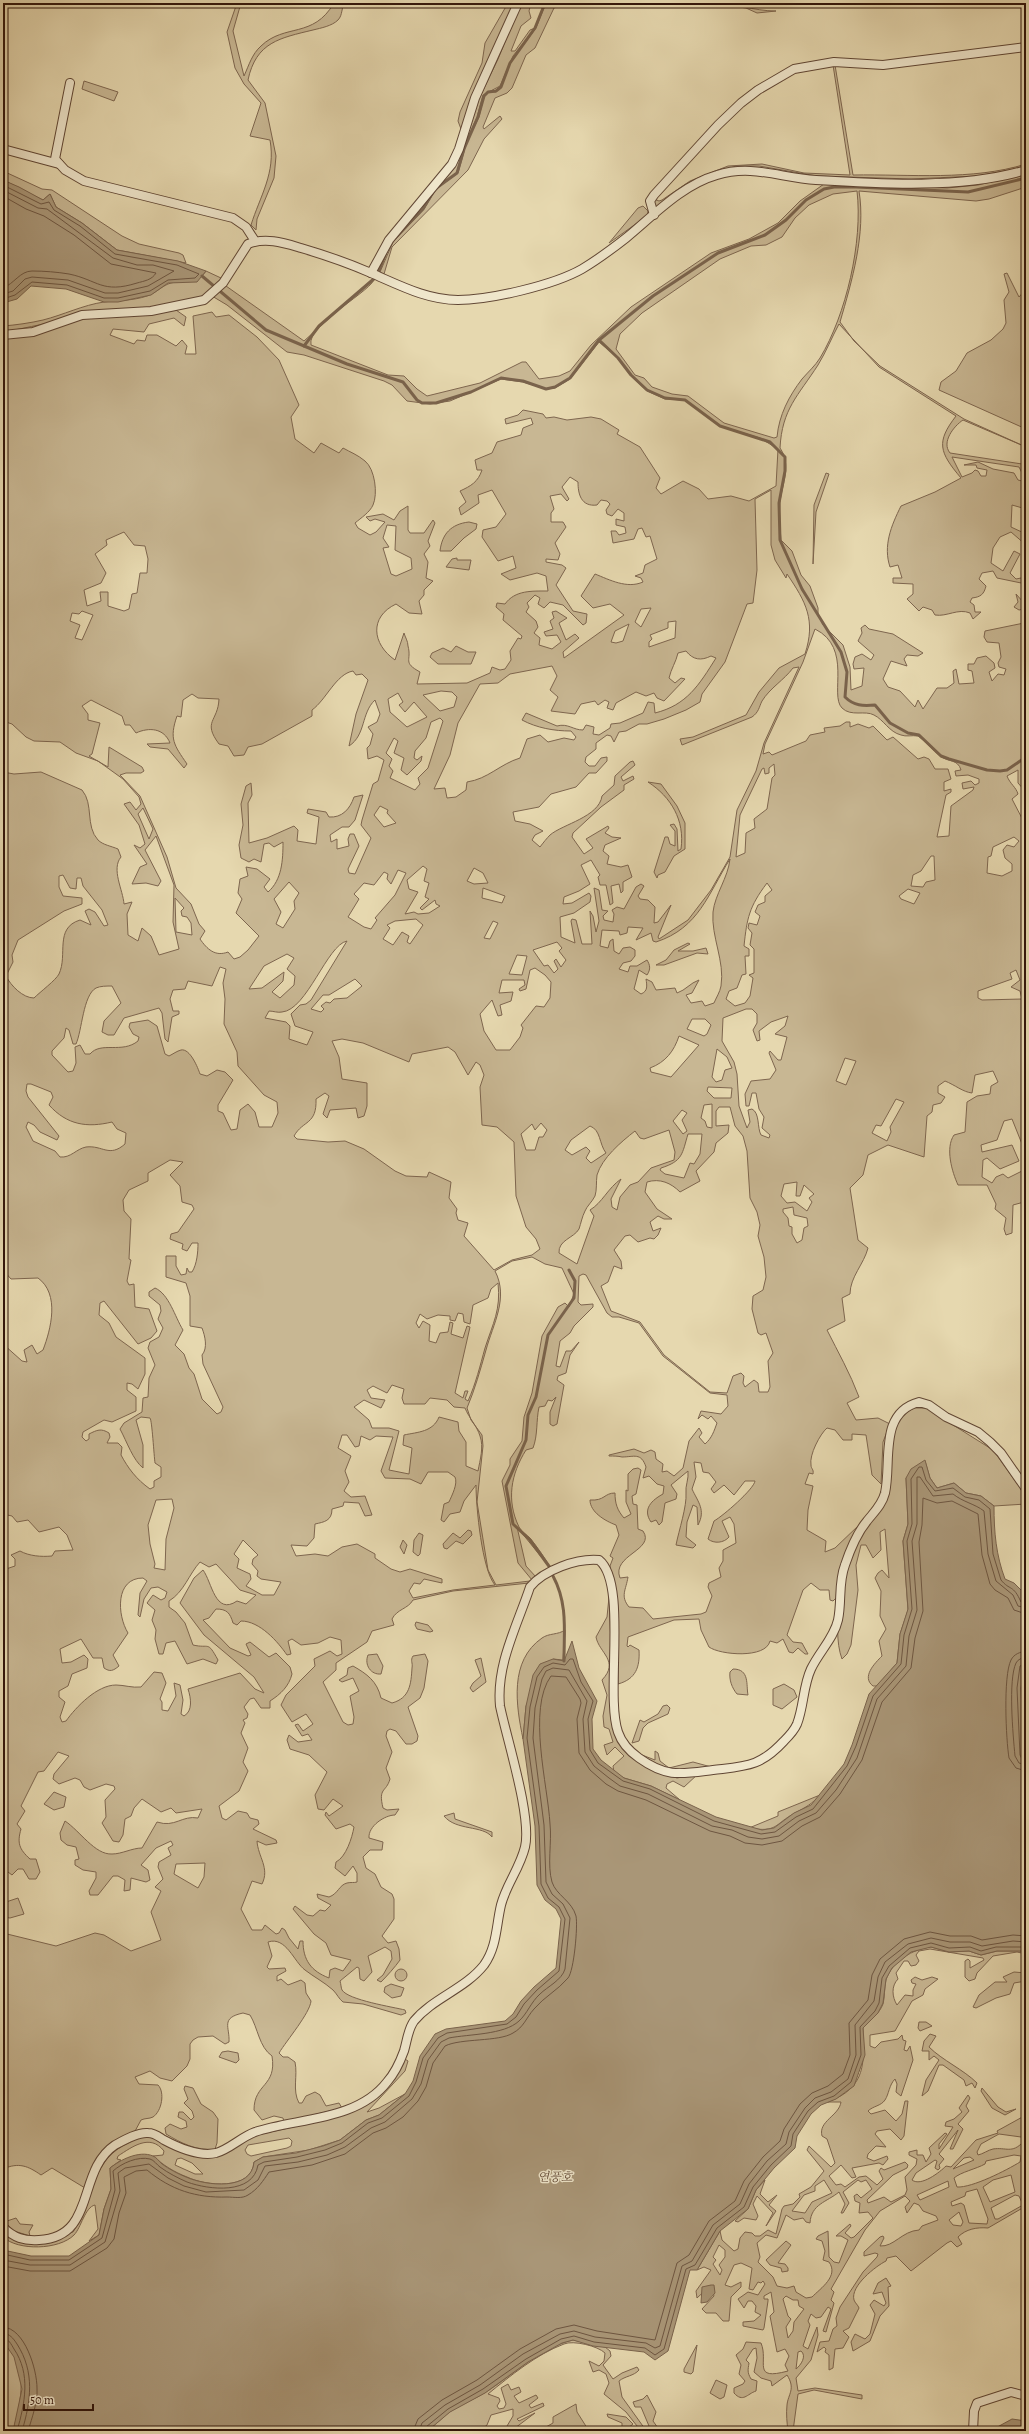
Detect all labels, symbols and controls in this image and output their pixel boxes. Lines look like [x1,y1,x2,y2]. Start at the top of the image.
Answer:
water label: 연풍호 [538,2169,574,2185]
scale bar [24,2386,93,2412]
text: 50 m [30,2392,54,2408]

